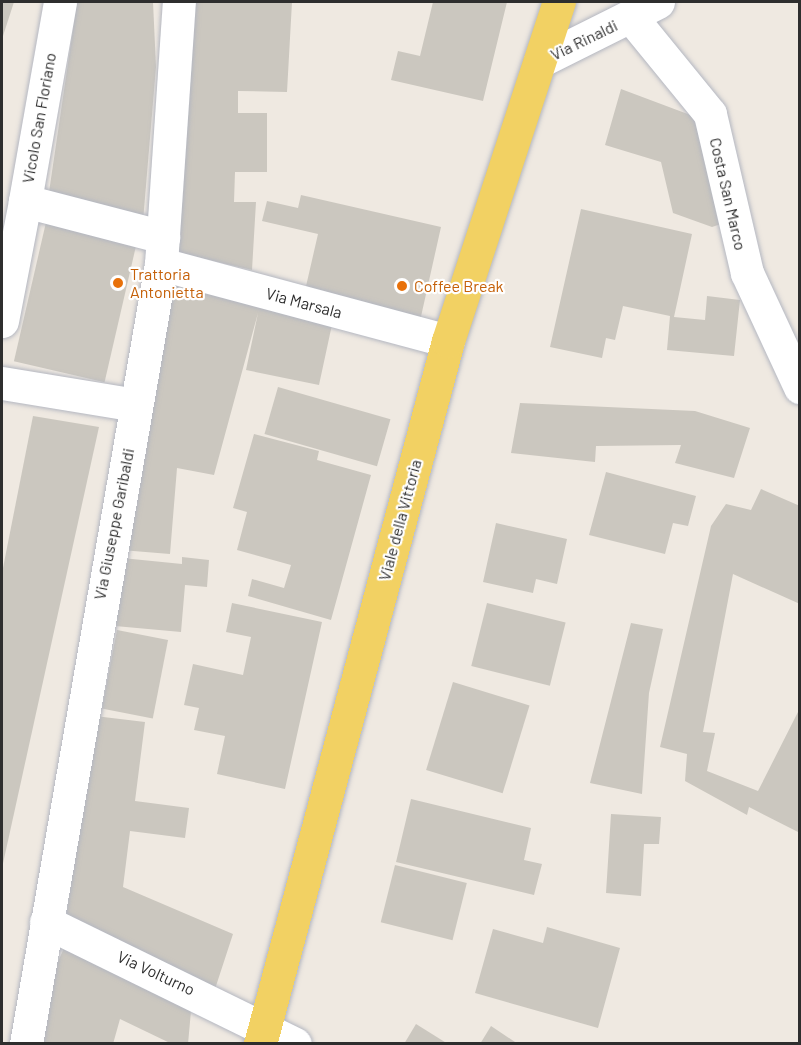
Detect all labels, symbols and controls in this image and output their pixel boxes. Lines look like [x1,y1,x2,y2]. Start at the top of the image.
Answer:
street label: Via Rinaldi [547,16,621,64]
street label: Vicolo San Floriano [18,51,60,185]
street label: Costa San Marco [706,136,750,252]
place label: Trattoria Antonietta [130,264,204,302]
marker: Trattoria Antonietta [111,276,125,290]
place label: Coffee Break [414,276,504,296]
marker: Coffee Break [395,279,409,293]
street label: Via Marsala [264,284,344,322]
street label: Via Giuseppe Garibaldi [90,447,138,601]
street label: Viale della Vittoria [375,457,425,583]
street label: Via Volturno [114,947,198,999]

